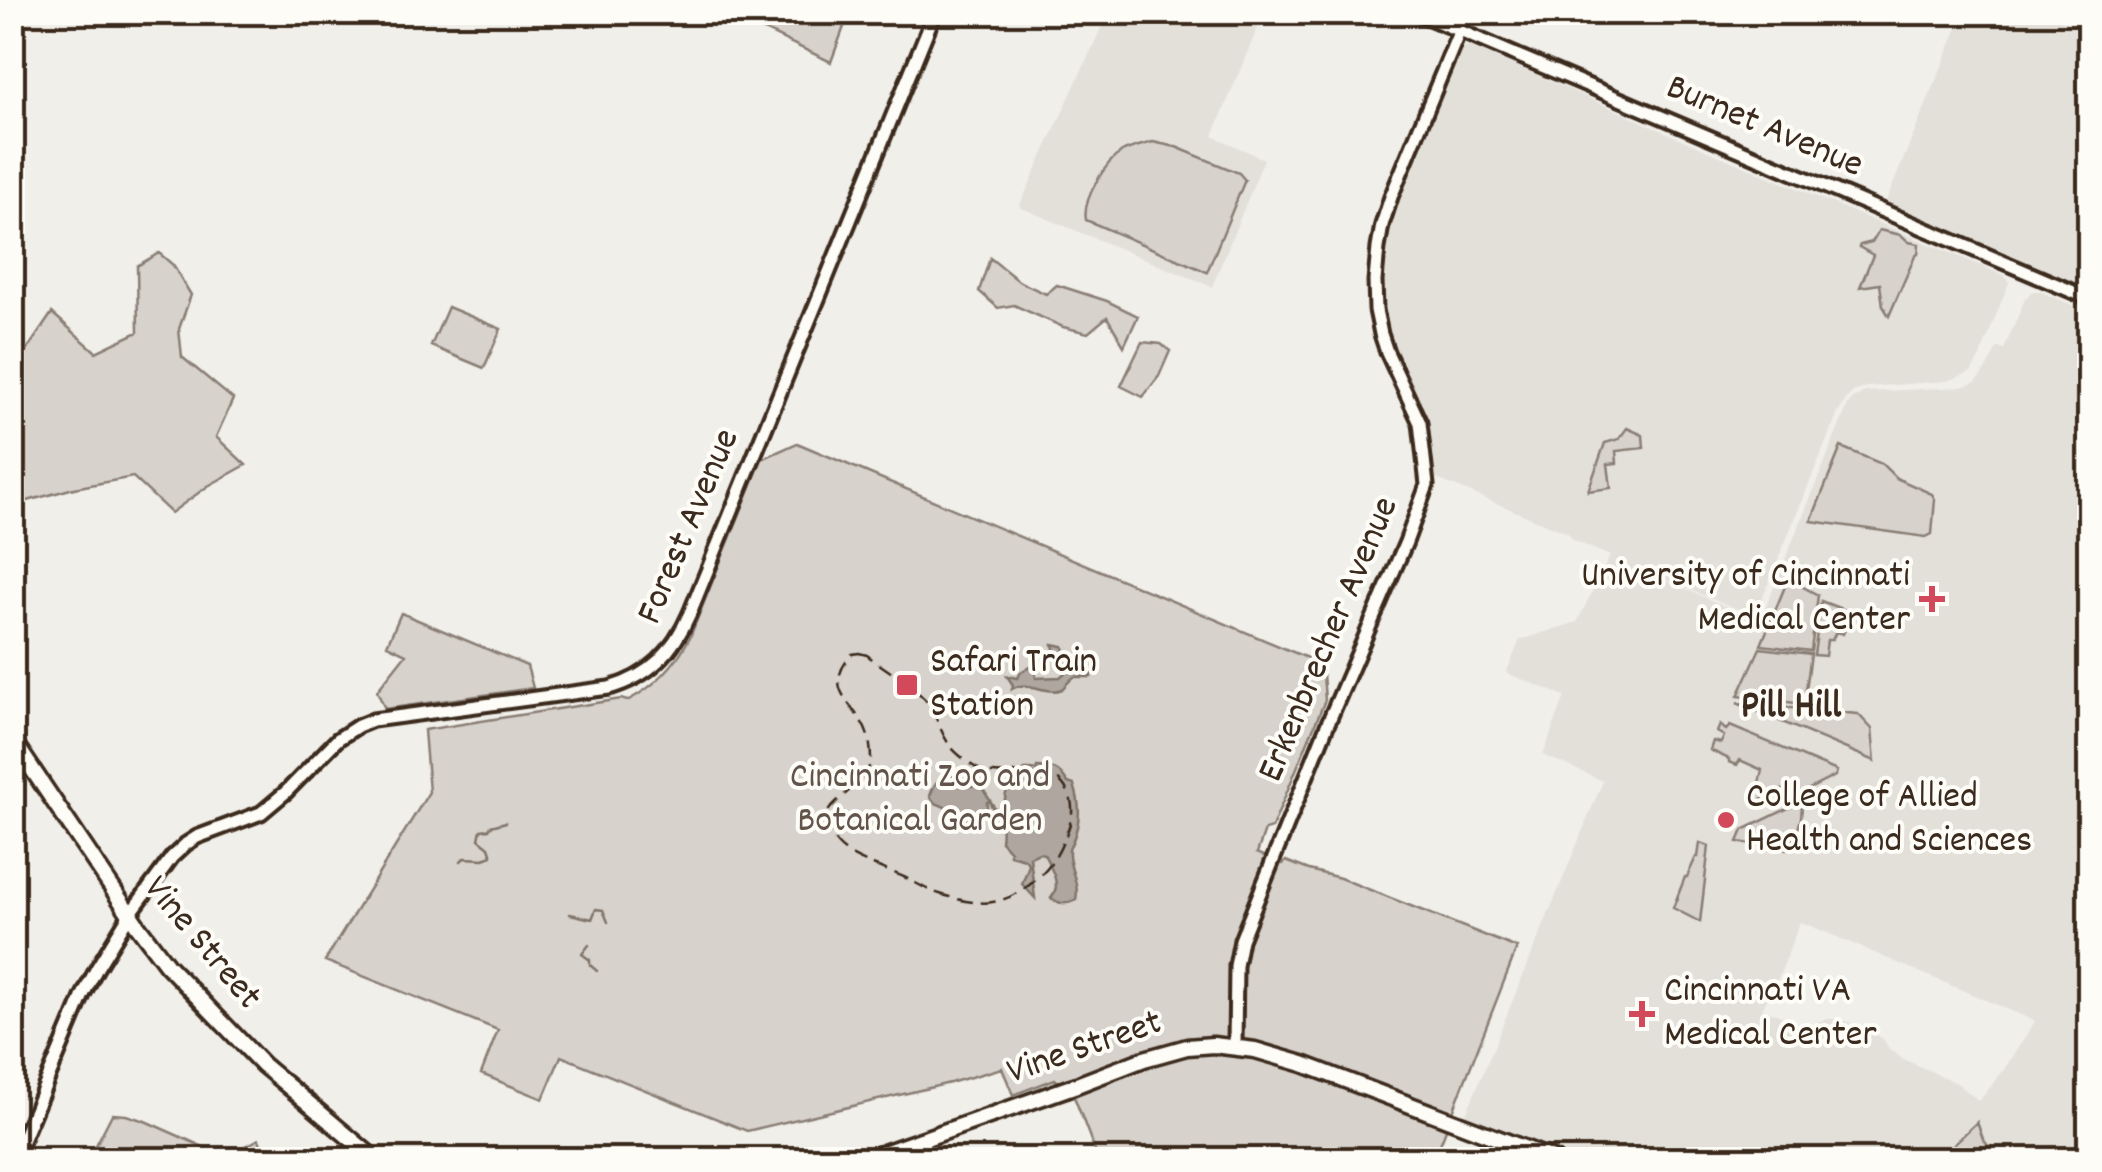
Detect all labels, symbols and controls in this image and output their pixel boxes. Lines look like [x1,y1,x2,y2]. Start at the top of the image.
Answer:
street label: Burnet Avenue [1657,62,1871,194]
street label: Forest Avenue [624,421,756,633]
street label: Erkenbrecher Avenue [1245,489,1415,791]
place label: University of Cincinnati Medical Center [1581,550,1910,649]
marker: University of Cincinnati Medical Center [1919,586,1945,612]
place label: Safari Train Station [930,636,1097,735]
marker: Safari Train Station [894,672,920,698]
district label: Pill Hill [1741,680,1842,737]
park label: Cincinnati Zoo and Botanical Garden [790,751,1050,850]
place label: College of Allied Health and Sciences [1746,771,2032,870]
marker: College of Allied Health and Sciences [1715,809,1737,831]
street label: Vine Street [128,865,274,1023]
place label: Cincinnati VA Medical Center [1664,965,1877,1064]
street label: Vine Street [1000,997,1170,1101]
marker: Cincinnati VA Medical Center [1629,1001,1655,1027]

